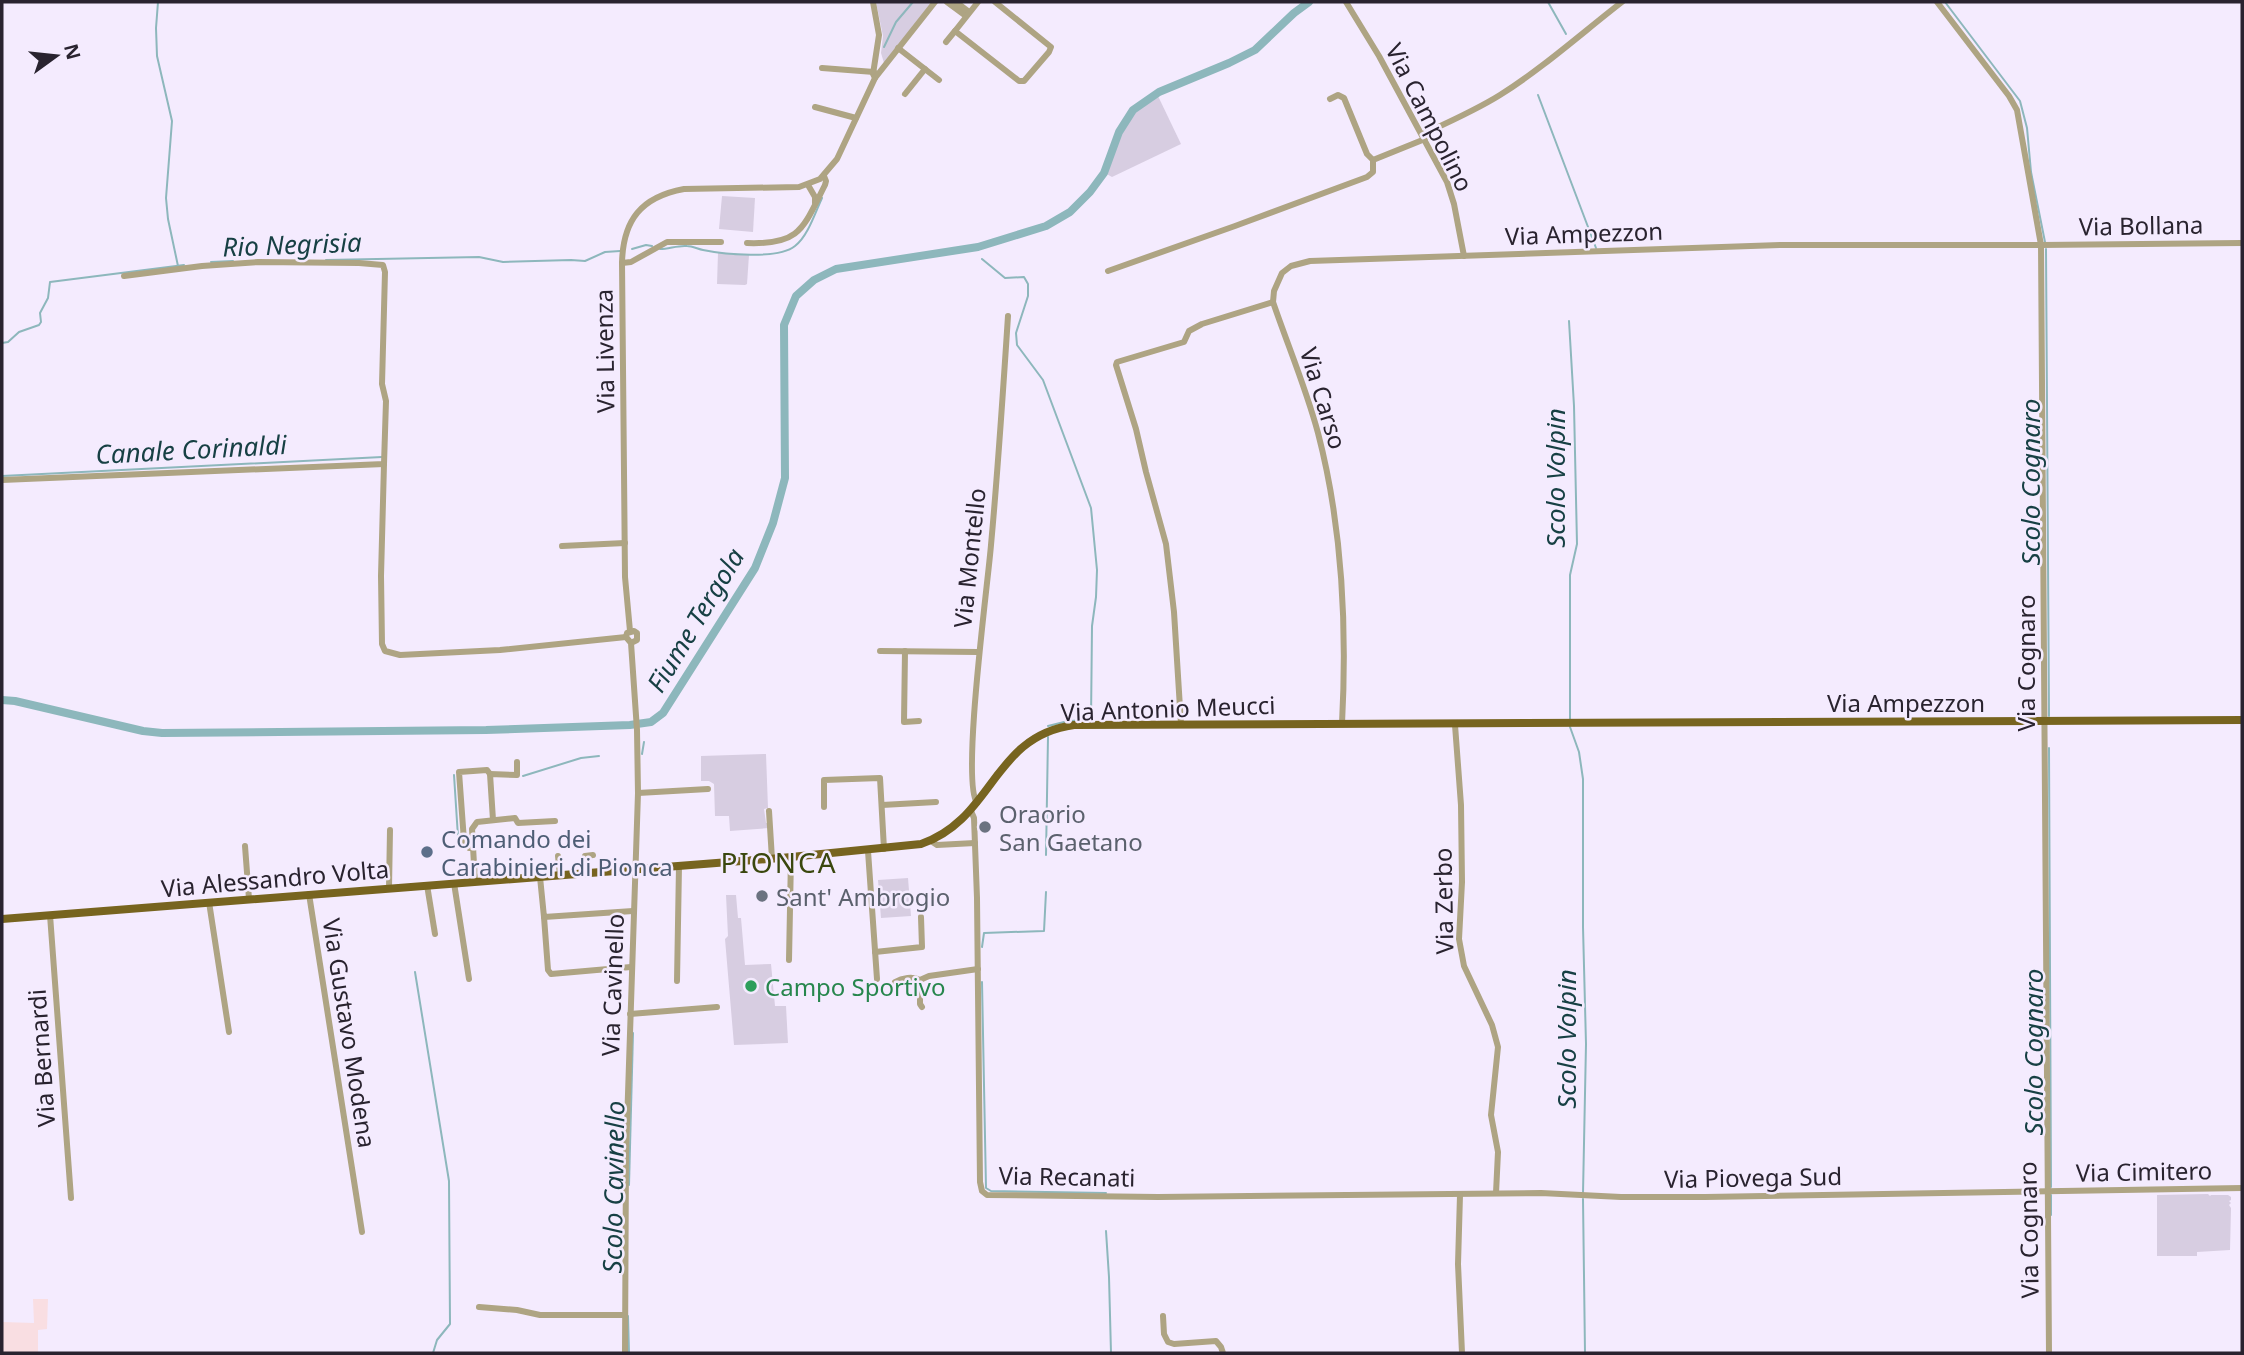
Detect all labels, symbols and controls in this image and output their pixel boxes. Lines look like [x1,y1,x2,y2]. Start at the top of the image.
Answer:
north arrow [21,21,91,91]
street label: Via Campolino [1378,37,1482,197]
text: N [58,41,87,62]
street label: Via Bollana [2078,207,2204,243]
street label: Via Ampezzon [1504,214,1664,252]
water label: Rio Negrisia [222,224,362,264]
street label: Via Livenza [586,289,622,413]
street label: Via Carso [1293,343,1355,453]
water label: Scolo Cognaro [2012,399,2048,565]
water label: Scolo Volpin [1537,408,1573,548]
water label: Canale Corinaldi [94,426,289,472]
street label: Via Montello [945,486,993,630]
water label: Fiume Tergola [638,541,752,699]
street label: Via Cognaro [2009,595,2042,732]
street label: Via Ampezzon [1827,686,1985,719]
street label: Via Antonio Meucci [1060,688,1276,728]
place label: Oraorio San Gaetano [999,797,1143,858]
marker: Oraorio San Gaetano [977,819,993,835]
place label: Comando dei Carabinieri di Pionca [441,822,673,883]
district label: PIONCA [720,843,838,881]
marker: Comando dei Carabinieri di Pionca [419,844,435,860]
street label: Via Zerbo [1426,847,1460,955]
street label: Via Alessandro Volta [160,852,390,904]
place label: Sant' Ambrogio [776,880,950,913]
marker: Sant' Ambrogio [754,888,770,904]
street label: Via Cavinello [593,913,631,1057]
street label: Via Gustavo Modena [316,916,384,1150]
water label: Scolo Volpin [1548,969,1584,1109]
water label: Scolo Cognaro [2015,969,2051,1135]
place label: Campo Sportivo [765,970,946,1003]
marker: Campo Sportivo [743,978,759,994]
street label: Via Bernardi [20,988,62,1128]
water label: Scolo Cavinello [593,1100,633,1274]
street label: Via Cimitero [2075,1153,2213,1189]
street label: Via Recanati [998,1158,1136,1194]
street label: Via Piovega Sud [1664,1159,1842,1195]
street label: Via Cognaro [2010,1161,2046,1299]

